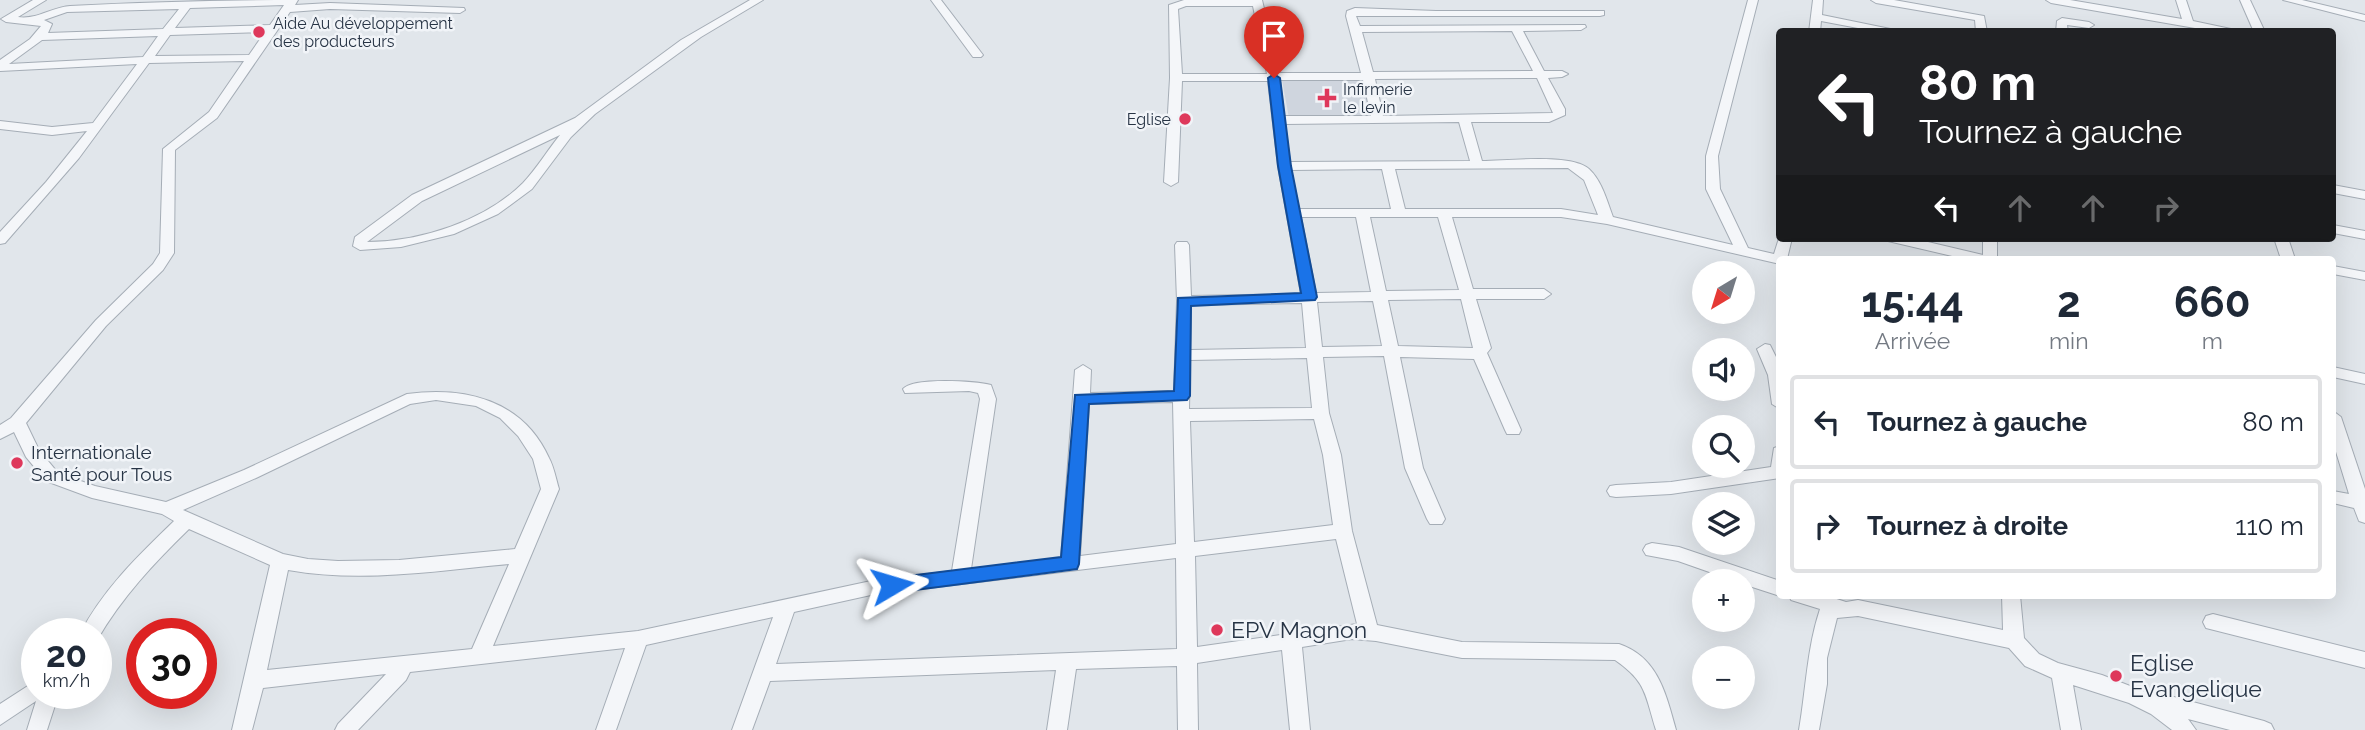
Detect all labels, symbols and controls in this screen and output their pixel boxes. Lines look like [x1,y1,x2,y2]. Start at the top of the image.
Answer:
pin [1244,6,1304,78]
place label: Aide Au développement des producteurs [273,14,454,51]
icon: arrive [1255,17,1293,55]
marker: Aide Au développement des producteurs [251,24,267,40]
text: 80 m [1919,54,2036,111]
icon: left [1804,56,1895,147]
place label: Infirmerie le levin [1343,80,1413,117]
marker: Infirmerie le levin [1317,88,1337,108]
place label: Eglise [1127,110,1171,129]
marker: Eglise [1177,111,1193,127]
text: Tournez à gauche [1919,113,2182,150]
icon: left [1928,189,1966,227]
icon: ahead [2001,189,2039,227]
icon: ahead [2074,189,2112,227]
icon: right [2147,189,2185,227]
north arrow [1692,261,1755,324]
map controls [1692,261,1755,709]
text: 15:44 [1861,278,1964,327]
text: 2 [2057,278,2081,327]
text: 660 [2174,278,2251,327]
text: Arrivée [1875,327,1950,354]
text: min [2049,327,2089,354]
text: m [2202,327,2223,354]
button: sound [1692,338,1755,401]
icon: left [1808,403,1846,441]
text: Tournez à gauche [1867,407,2087,437]
text: 80 m [2242,407,2304,437]
button: search [1692,415,1755,478]
place label: Internationale Santé pour Tous [31,441,172,485]
marker: Internationale Santé pour Tous [9,455,25,471]
button: layers [1692,492,1755,555]
icon: right [1808,507,1846,545]
text: Tournez à droite [1867,511,2068,541]
text: 110 m [2235,511,2304,541]
position arrow [855,548,929,622]
button: + [1692,569,1755,632]
place label: EPV Magnon [1231,616,1367,643]
speed limit sign: 30 [126,618,217,709]
marker: EPV Magnon [1209,622,1225,638]
text: 20 [46,634,87,675]
button: − [1692,646,1755,709]
place label: Eglise Evangelique [2130,649,2262,702]
marker: Eglise Evangelique [2108,668,2124,684]
text: km/h [43,670,90,691]

